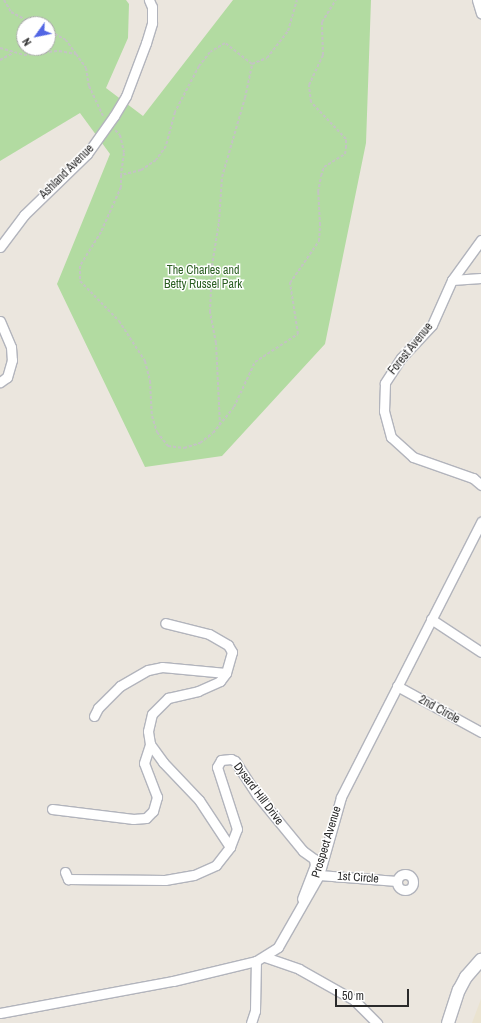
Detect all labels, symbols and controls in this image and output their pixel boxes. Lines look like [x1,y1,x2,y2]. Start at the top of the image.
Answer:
north arrow [16,16,56,56]
text: N [19,35,34,49]
street label: Ashland Avenue [37,142,97,202]
park label: The Charles and Betty Russel Park [164,264,242,292]
street label: Forest Avenue [385,320,437,378]
street label: 2nd Circle [416,693,462,727]
street label: Dysard Hill Drive [230,760,286,828]
street label: Prospect Avenue [309,804,345,880]
street label: 1st Circle [337,869,379,887]
scale bar [337,981,411,1007]
text: 50 m [342,988,364,1004]

